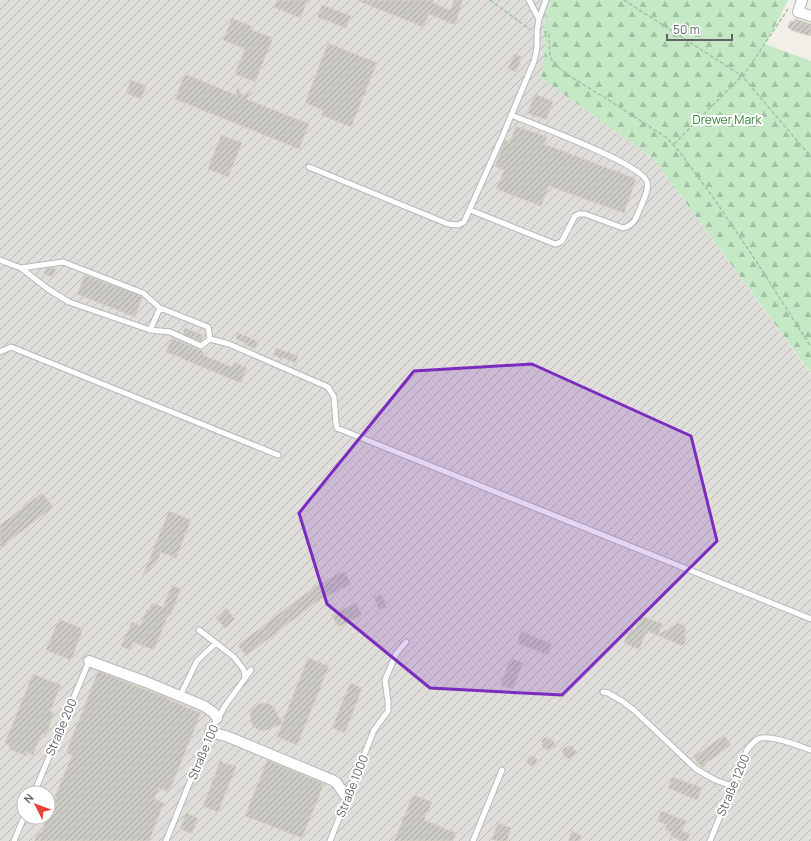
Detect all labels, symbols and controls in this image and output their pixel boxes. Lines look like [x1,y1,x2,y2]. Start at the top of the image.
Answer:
scale bar [667,16,732,42]
text: 50 m [673,21,700,38]
park label: Drewer Mark [693,111,762,128]
street label: Straße 200 [41,696,81,758]
street label: Straße 100 [184,722,222,782]
street label: Straße 1200 [712,751,754,819]
street label: Straße 1000 [332,752,372,820]
north arrow [16,785,56,825]
text: N [20,790,36,806]

